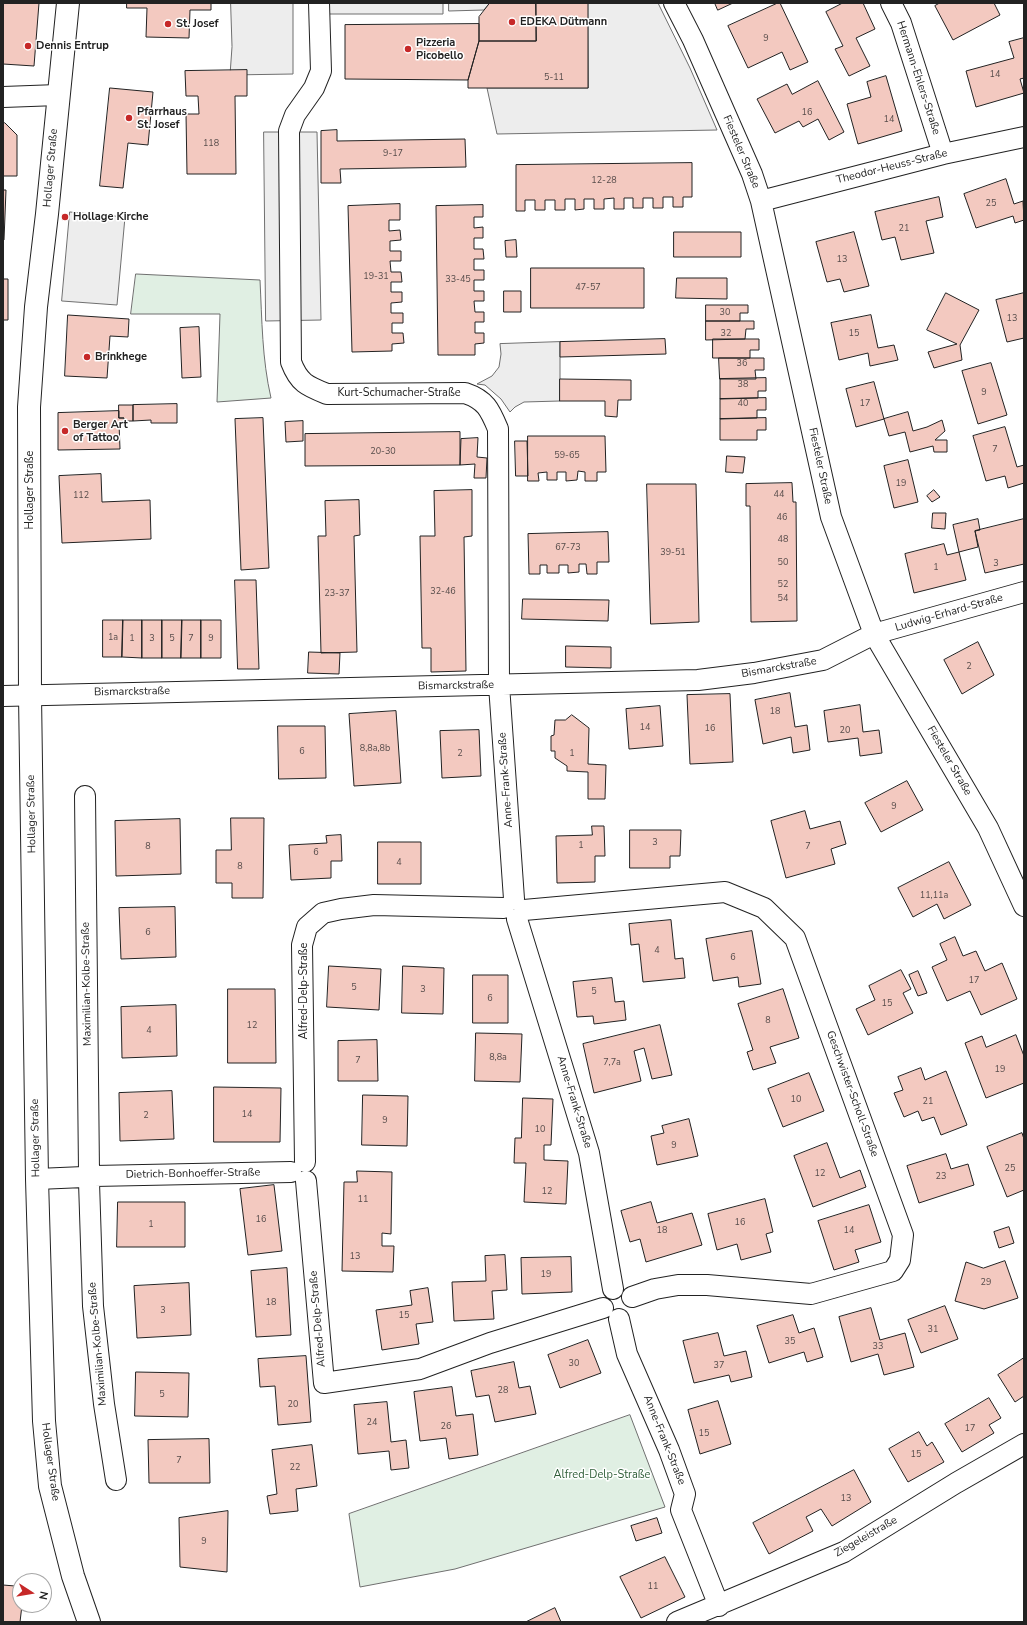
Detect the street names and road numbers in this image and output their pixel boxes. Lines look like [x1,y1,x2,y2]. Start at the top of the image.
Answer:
street label: Hermann-Ehlers-Straße [893,19,943,137]
street label: Fiesteler Straße [720,113,762,191]
street label: Hollager Straße [41,128,61,208]
street label: Theodor-Heuss-Straße [835,147,949,187]
street label: Kurt-Schumacher-Straße [337,386,461,400]
street label: Fiesteler Straße [805,426,835,506]
street label: Hollager Straße [23,451,37,529]
street label: Ludwig-Erhard-Straße [894,591,1004,635]
street label: Bismarckstraße [740,655,818,681]
street label: Bismarckstraße [418,679,494,693]
street label: Bismarckstraße [94,685,170,699]
street label: Fiesteler Straße [924,724,974,798]
street label: Anne-Frank-Straße [496,732,516,828]
street label: Hollager Straße [25,774,39,854]
street label: Maximilian-Kolbe-Straße [79,922,95,1046]
street label: Alfred-Delp-Straße [297,943,311,1039]
street label: Geschwister-Scholl-Straße [823,1029,881,1159]
street label: Anne-Frank-Straße [554,1054,594,1150]
street label: Hollager Straße [29,1098,43,1178]
street label: Dietrich-Bonhoeffer-Straße [125,1166,261,1182]
street label: Alfred-Delp-Straße [307,1270,329,1368]
street label: Maximilian-Kolbe-Straße [86,1282,110,1406]
street label: Anne-Frank-Straße [640,1393,688,1487]
street label: Hollager Straße [38,1422,62,1502]
street label: Ziegeleistraße [832,1514,900,1560]

